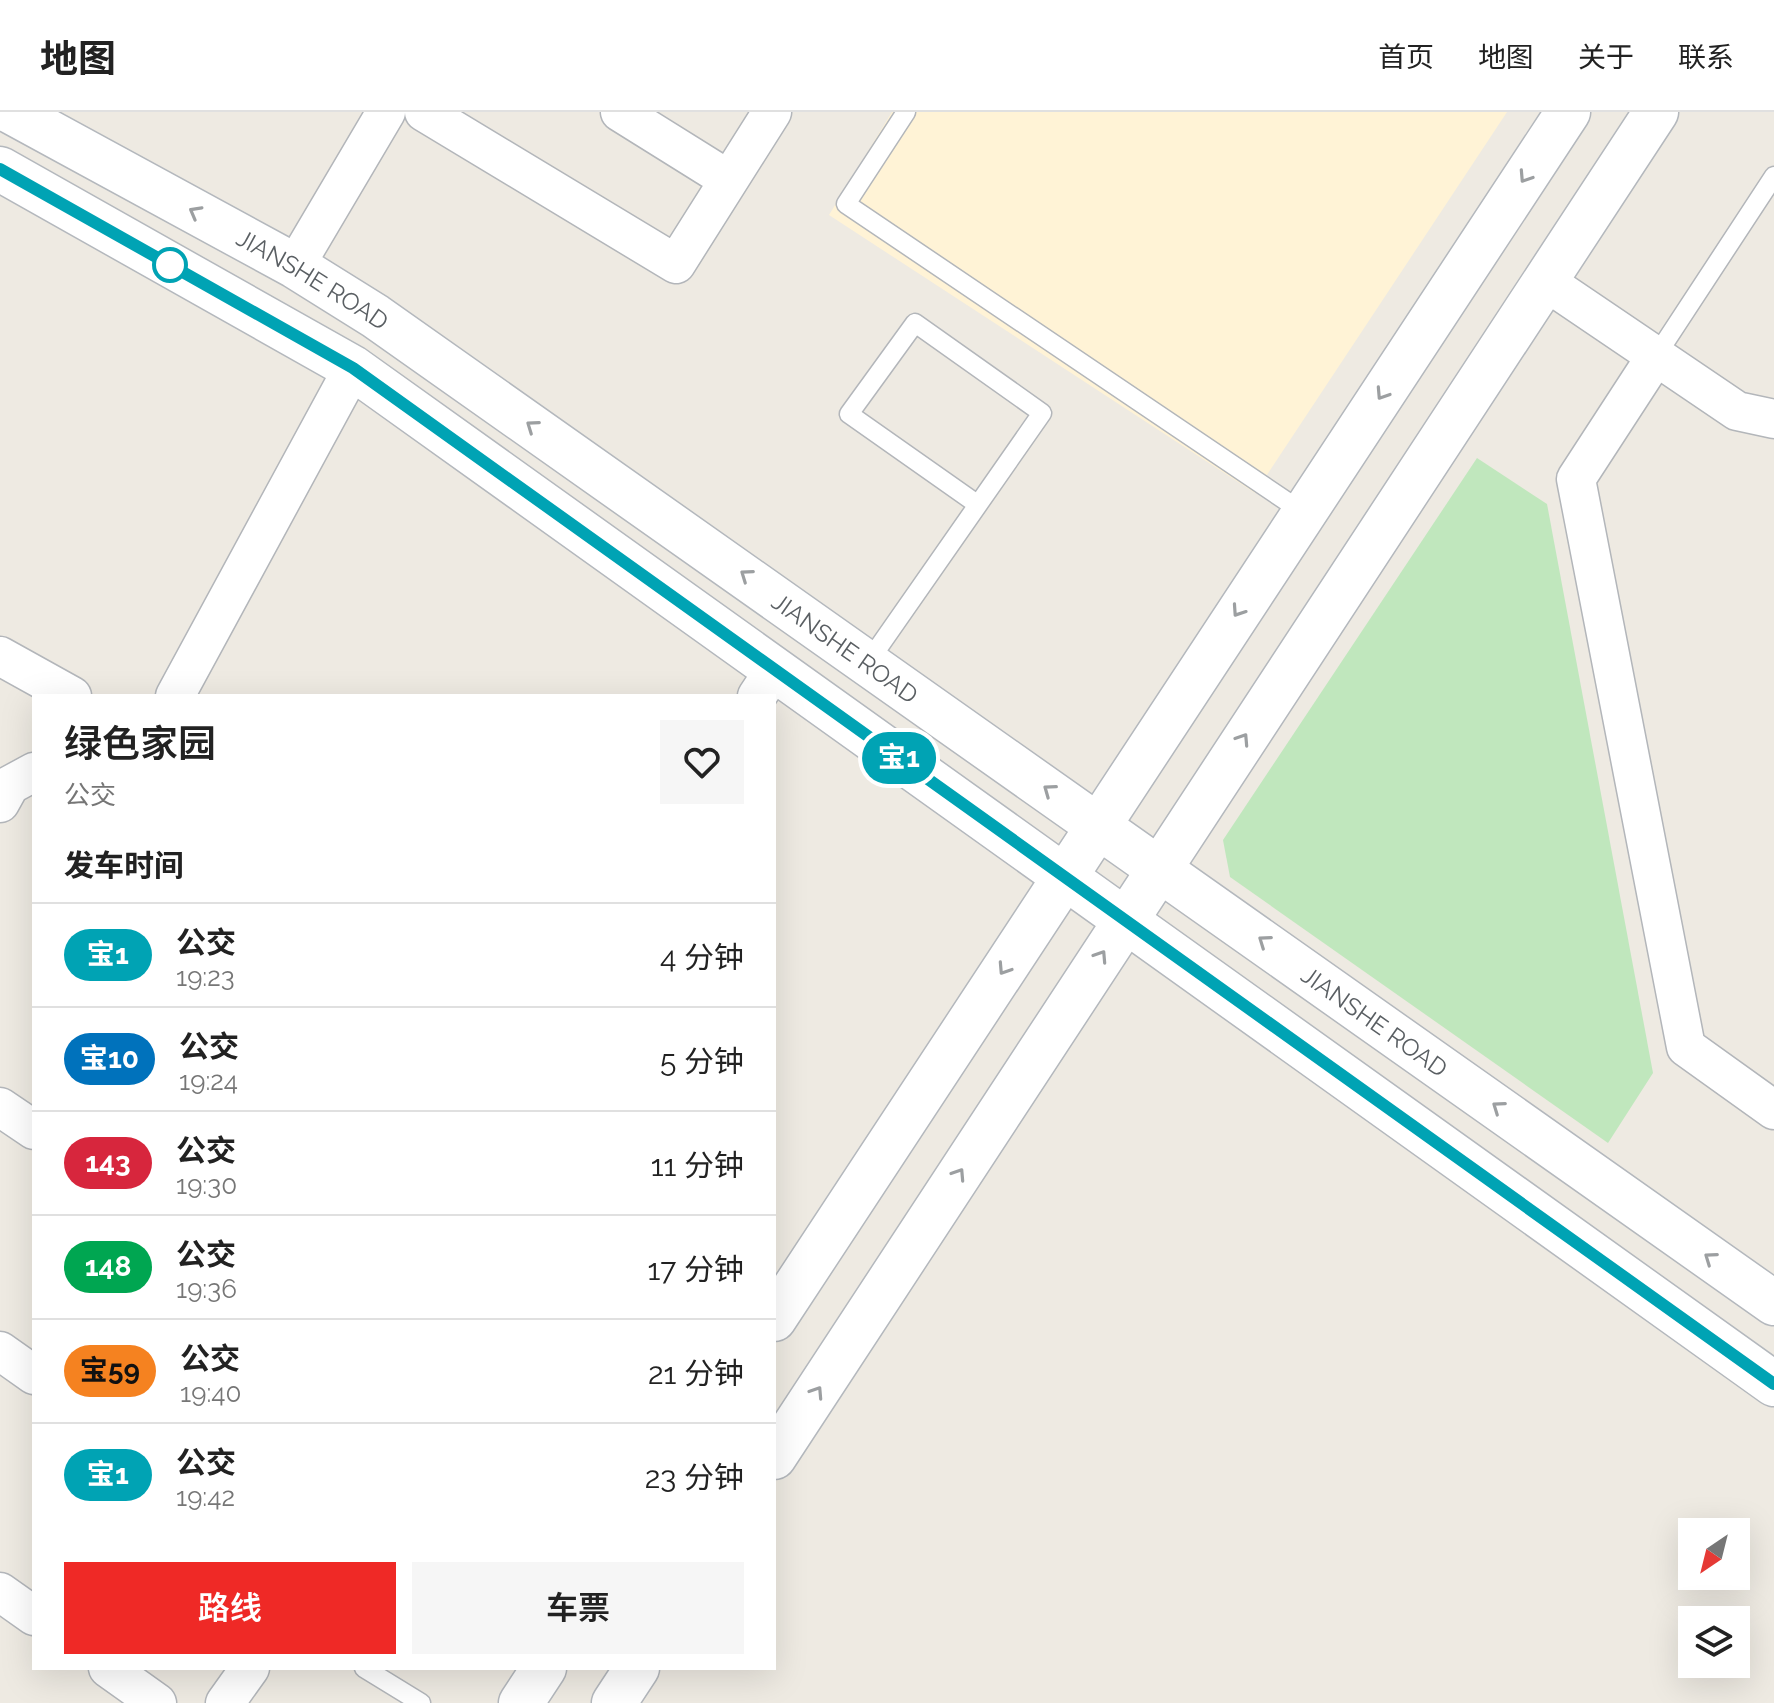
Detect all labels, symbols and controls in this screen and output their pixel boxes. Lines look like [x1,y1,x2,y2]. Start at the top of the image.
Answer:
text: 地图 [40,36,116,81]
text: 首页 [1378,41,1434,74]
text: 地图 [1478,41,1534,74]
text: 关于 [1578,41,1634,74]
text: 联系 [1678,41,1734,74]
one-way arrow [1520,168,1535,183]
one-way arrow [189,206,203,221]
street label: JIANSHE ROAD [232,223,394,336]
unlabelled marker [153,248,187,282]
one-way arrow [1377,386,1392,400]
one-way arrow [527,421,541,436]
one-way arrow [740,570,754,585]
street label: JIANSHE ROAD [767,586,924,709]
one-way arrow [1233,602,1248,617]
button: heart [660,720,744,804]
text: 绿色家园 [64,721,216,766]
line badge: 宝1 [863,732,935,784]
one-way arrow [1233,733,1248,748]
text: 宝1 [878,741,920,774]
text: 公交 [64,780,116,810]
one-way arrow [1043,785,1058,800]
text: 发车时间 [64,848,184,883]
text: 公交 [176,925,236,960]
one-way arrow [1258,936,1272,950]
text: 宝1 [87,938,129,971]
text: 4 分钟 [660,940,744,975]
one-way arrow [1091,951,1106,965]
street label: JIANSHE ROAD [1296,960,1453,1083]
one-way arrow [999,961,1014,975]
text: 19:23 [176,962,235,992]
text: 公交 [179,1029,239,1064]
text: 宝10 [80,1042,139,1075]
text: 5 分钟 [660,1044,744,1079]
text: 19:24 [179,1066,238,1096]
one-way arrow [1493,1102,1507,1117]
text: 公交 [176,1133,236,1168]
text: 143 [85,1146,131,1179]
text: 11 分钟 [651,1148,744,1183]
one-way arrow [949,1169,964,1183]
text: 19:30 [176,1170,237,1200]
text: 公交 [176,1237,236,1272]
text: 148 [85,1250,131,1283]
text: 17 分钟 [648,1252,744,1287]
one-way arrow [1705,1253,1719,1268]
text: 19:36 [176,1274,237,1304]
text: 公交 [180,1341,240,1376]
text: 宝59 [80,1354,140,1387]
text: 21 分钟 [648,1356,744,1391]
text: 19:40 [180,1378,241,1408]
one-way arrow [807,1386,822,1401]
text: 公交 [176,1445,236,1480]
text: 宝1 [87,1458,129,1491]
text: 23 分钟 [645,1460,744,1495]
text: 19:42 [176,1482,235,1512]
north arrow [1678,1518,1750,1590]
map controls [1678,1518,1750,1678]
button: 路线 [64,1562,396,1654]
button: 车票 [412,1562,744,1654]
button: layers [1678,1606,1750,1678]

